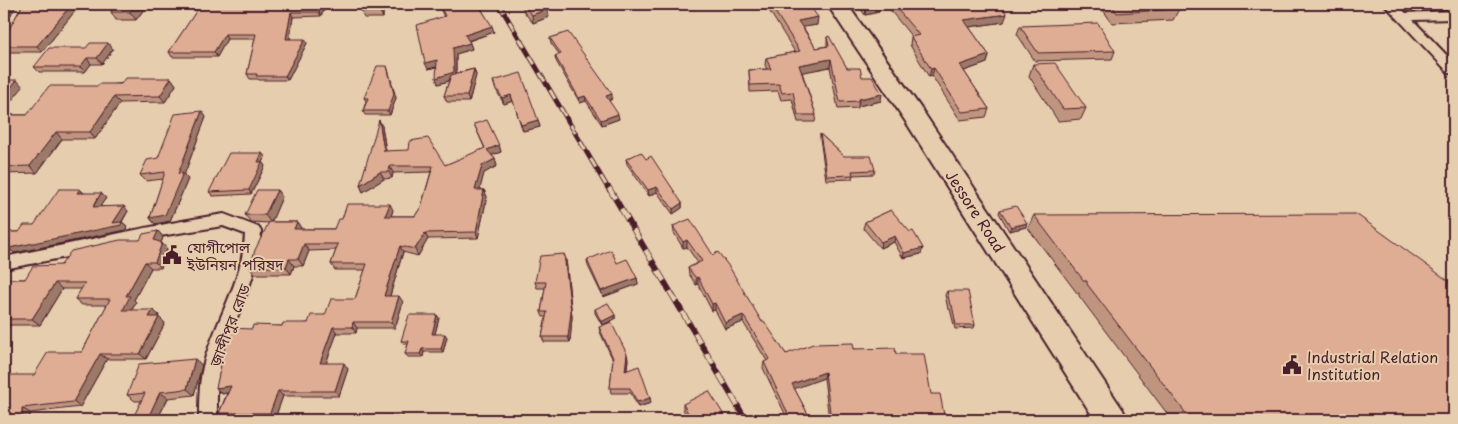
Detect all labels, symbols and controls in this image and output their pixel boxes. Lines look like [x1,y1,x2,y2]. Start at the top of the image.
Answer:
street label: Jessore Road [941,165,1011,257]
place label: যোগীপোল ইউনিয়ন পরিষদ [186,235,284,275]
public building icon: যোগীপোল ইউনিয়ন পরিষদ [161,244,183,266]
street label: জ়াব্দীপুর রোড [202,280,255,371]
place label: Industrial Relation Institution [1307,345,1438,385]
public building icon: Industrial Relation Institution [1281,354,1303,376]

